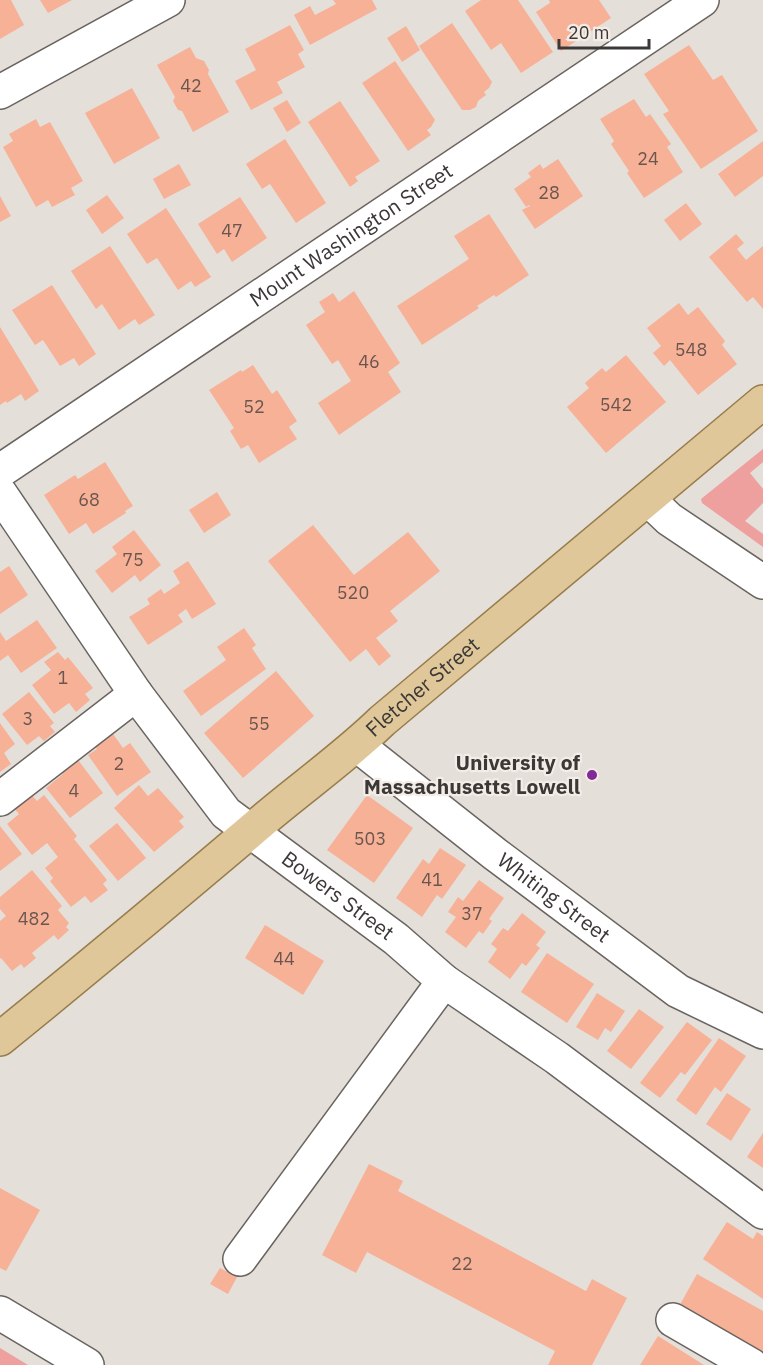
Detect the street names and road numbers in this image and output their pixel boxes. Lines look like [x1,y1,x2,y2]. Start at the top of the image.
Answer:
street label: Mount Washington Street [244,156,458,313]
street label: Fletcher Street [359,630,485,742]
street label: Bowers Street [276,844,400,946]
street label: Whiting Street [492,846,616,948]

